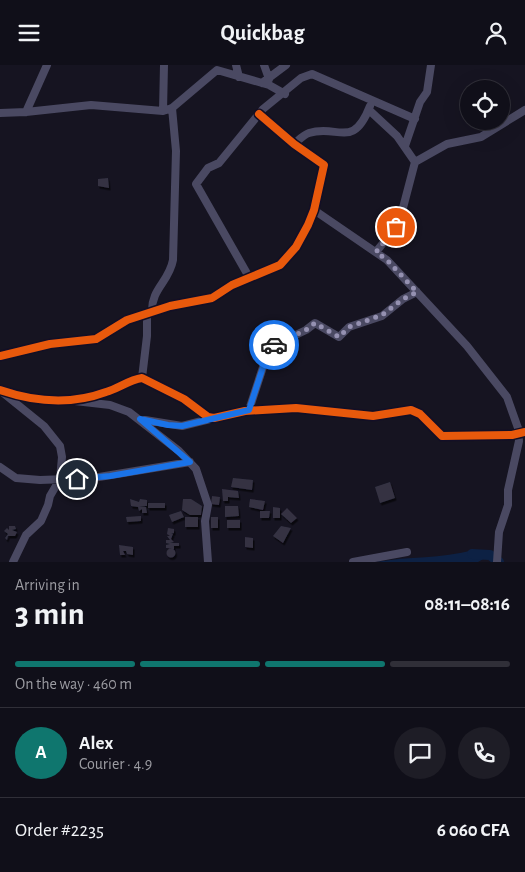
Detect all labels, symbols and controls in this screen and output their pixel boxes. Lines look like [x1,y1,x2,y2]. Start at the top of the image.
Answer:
icon: menu [15,19,43,47]
icon: person [482,19,510,47]
text: Quickbag [221,22,304,44]
map controls [460,80,510,130]
button: locate [460,80,510,130]
pin [375,206,417,248]
icon: bag [382,213,410,241]
courier [249,320,299,370]
icon: car [260,331,288,359]
pin [56,458,98,500]
icon: home [63,465,91,493]
text: Arriving in [15,577,80,593]
text: 08:11–08:16 [424,595,510,614]
text: 3 min [15,598,85,630]
text: On the way · 460 m [15,676,132,692]
button: chat [394,727,446,779]
button: phone [458,727,510,779]
text: Alex [79,734,113,753]
text: A [35,743,47,762]
text: Courier · 4.9 [79,756,152,772]
text: Order #2235 [15,821,104,840]
text: 6 060 CFA [437,821,510,840]

